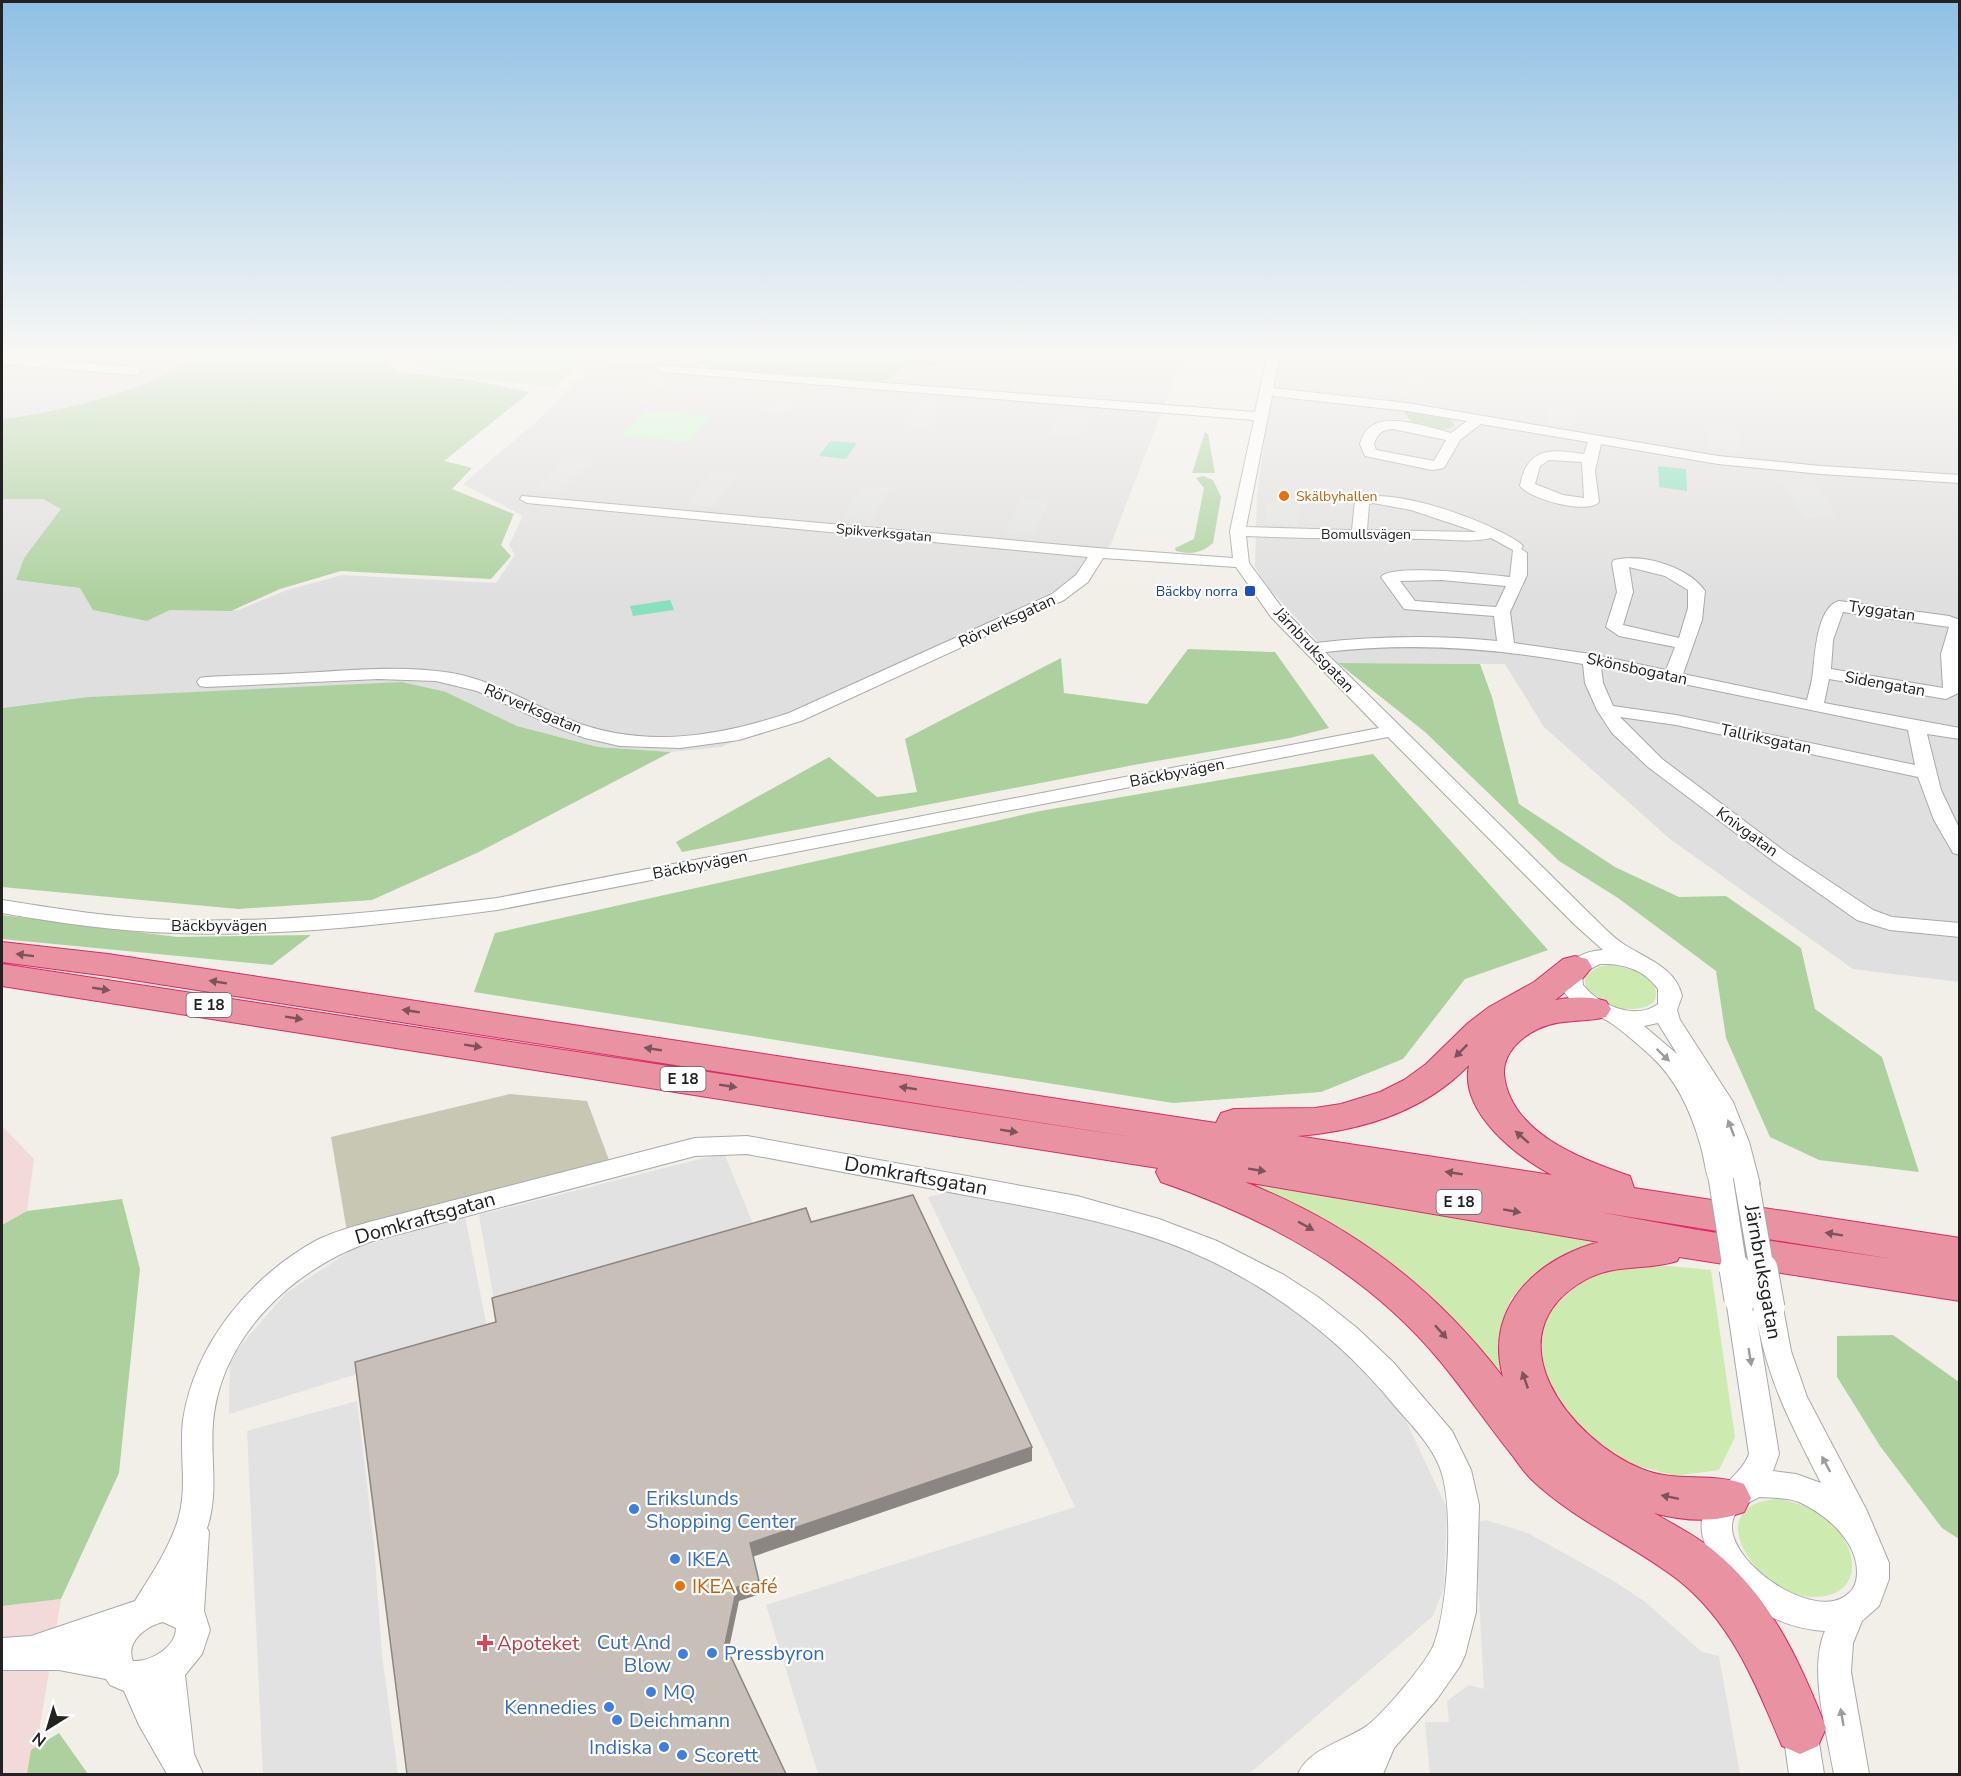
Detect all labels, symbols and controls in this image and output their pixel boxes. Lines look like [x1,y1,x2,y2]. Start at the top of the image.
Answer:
place label: Skälbyhallen [1296,487,1377,506]
marker: Skälbyhallen [1277,489,1291,503]
street label: Spikverksgatan [835,519,933,547]
street label: Bomullsvägen [1321,525,1411,544]
place label: Bäckby norra [1156,582,1238,601]
marker: Bäckby norra [1243,584,1257,598]
street label: Rörverksgatan [955,589,1059,653]
street label: Tyggatan [1847,595,1917,627]
street label: Järnbruksgatan [1268,602,1359,697]
street label: Skönsbogatan [1585,648,1689,690]
street label: Sidengatan [1843,666,1927,702]
street label: Rörverksgatan [481,678,585,740]
street label: Tallriksgatan [1719,719,1813,759]
street label: Bäckbyvägen [1128,753,1226,793]
street label: Knivgatan [1711,802,1783,862]
street label: Bäckbyvägen [651,845,749,885]
street label: Bäckbyvägen [171,915,267,937]
one-way arrow [15,950,34,960]
one-way arrow [208,977,227,986]
one-way arrow [92,985,111,994]
road number: E 18 [186,993,232,1017]
one-way arrow [401,1007,420,1016]
one-way arrow [284,1014,303,1023]
one-way arrow [464,1041,483,1050]
one-way arrow [643,1044,662,1053]
one-way arrow [1454,1044,1468,1059]
one-way arrow [1656,1047,1670,1061]
road number: E 18 [660,1067,706,1091]
one-way arrow [719,1081,738,1090]
one-way arrow [898,1083,917,1092]
one-way arrow [1726,1119,1735,1137]
one-way arrow [999,1126,1018,1135]
one-way arrow [1515,1131,1530,1144]
street label: Domkraftsgatan [842,1150,990,1202]
one-way arrow [1248,1166,1267,1175]
one-way arrow [1444,1169,1463,1178]
street label: Domkraftsgatan [352,1185,498,1251]
road number: E 18 [1436,1190,1482,1214]
street label: Järnbruksgatan [1738,1202,1788,1341]
one-way arrow [1502,1207,1521,1216]
one-way arrow [1297,1221,1314,1231]
one-way arrow [1824,1229,1843,1238]
one-way arrow [1434,1324,1447,1339]
one-way arrow [1745,1348,1754,1367]
one-way arrow [1520,1371,1530,1389]
one-way arrow [1821,1456,1831,1473]
place label: Erikslunds Shopping Center [646,1485,796,1535]
one-way arrow [1660,1492,1679,1501]
marker: Erikslunds Shopping Center [627,1502,641,1516]
place label: IKEA [687,1546,731,1573]
marker: IKEA [668,1552,682,1566]
place label: IKEA café [692,1573,778,1600]
marker: IKEA café [673,1579,687,1593]
place label: Cut And Blow [597,1629,671,1679]
place label: Apoteket [497,1630,580,1657]
marker: Apoteket [478,1636,492,1650]
place label: Pressbyron [724,1640,825,1667]
marker: Pressbyron [705,1646,719,1660]
marker: Cut And Blow [676,1647,690,1661]
place label: MQ [663,1679,695,1706]
marker: MQ [644,1685,658,1699]
place label: Kennedies [504,1694,597,1721]
north arrow [18,1698,78,1758]
marker: Kennedies [602,1700,616,1714]
place label: Deichmann [629,1707,730,1734]
one-way arrow [1837,1707,1846,1726]
marker: Deichmann [610,1713,624,1727]
text: N [28,1727,51,1752]
place label: Indiska [589,1734,652,1761]
marker: Indiska [657,1740,671,1754]
place label: Scorett [694,1742,759,1769]
marker: Scorett [675,1748,689,1762]

